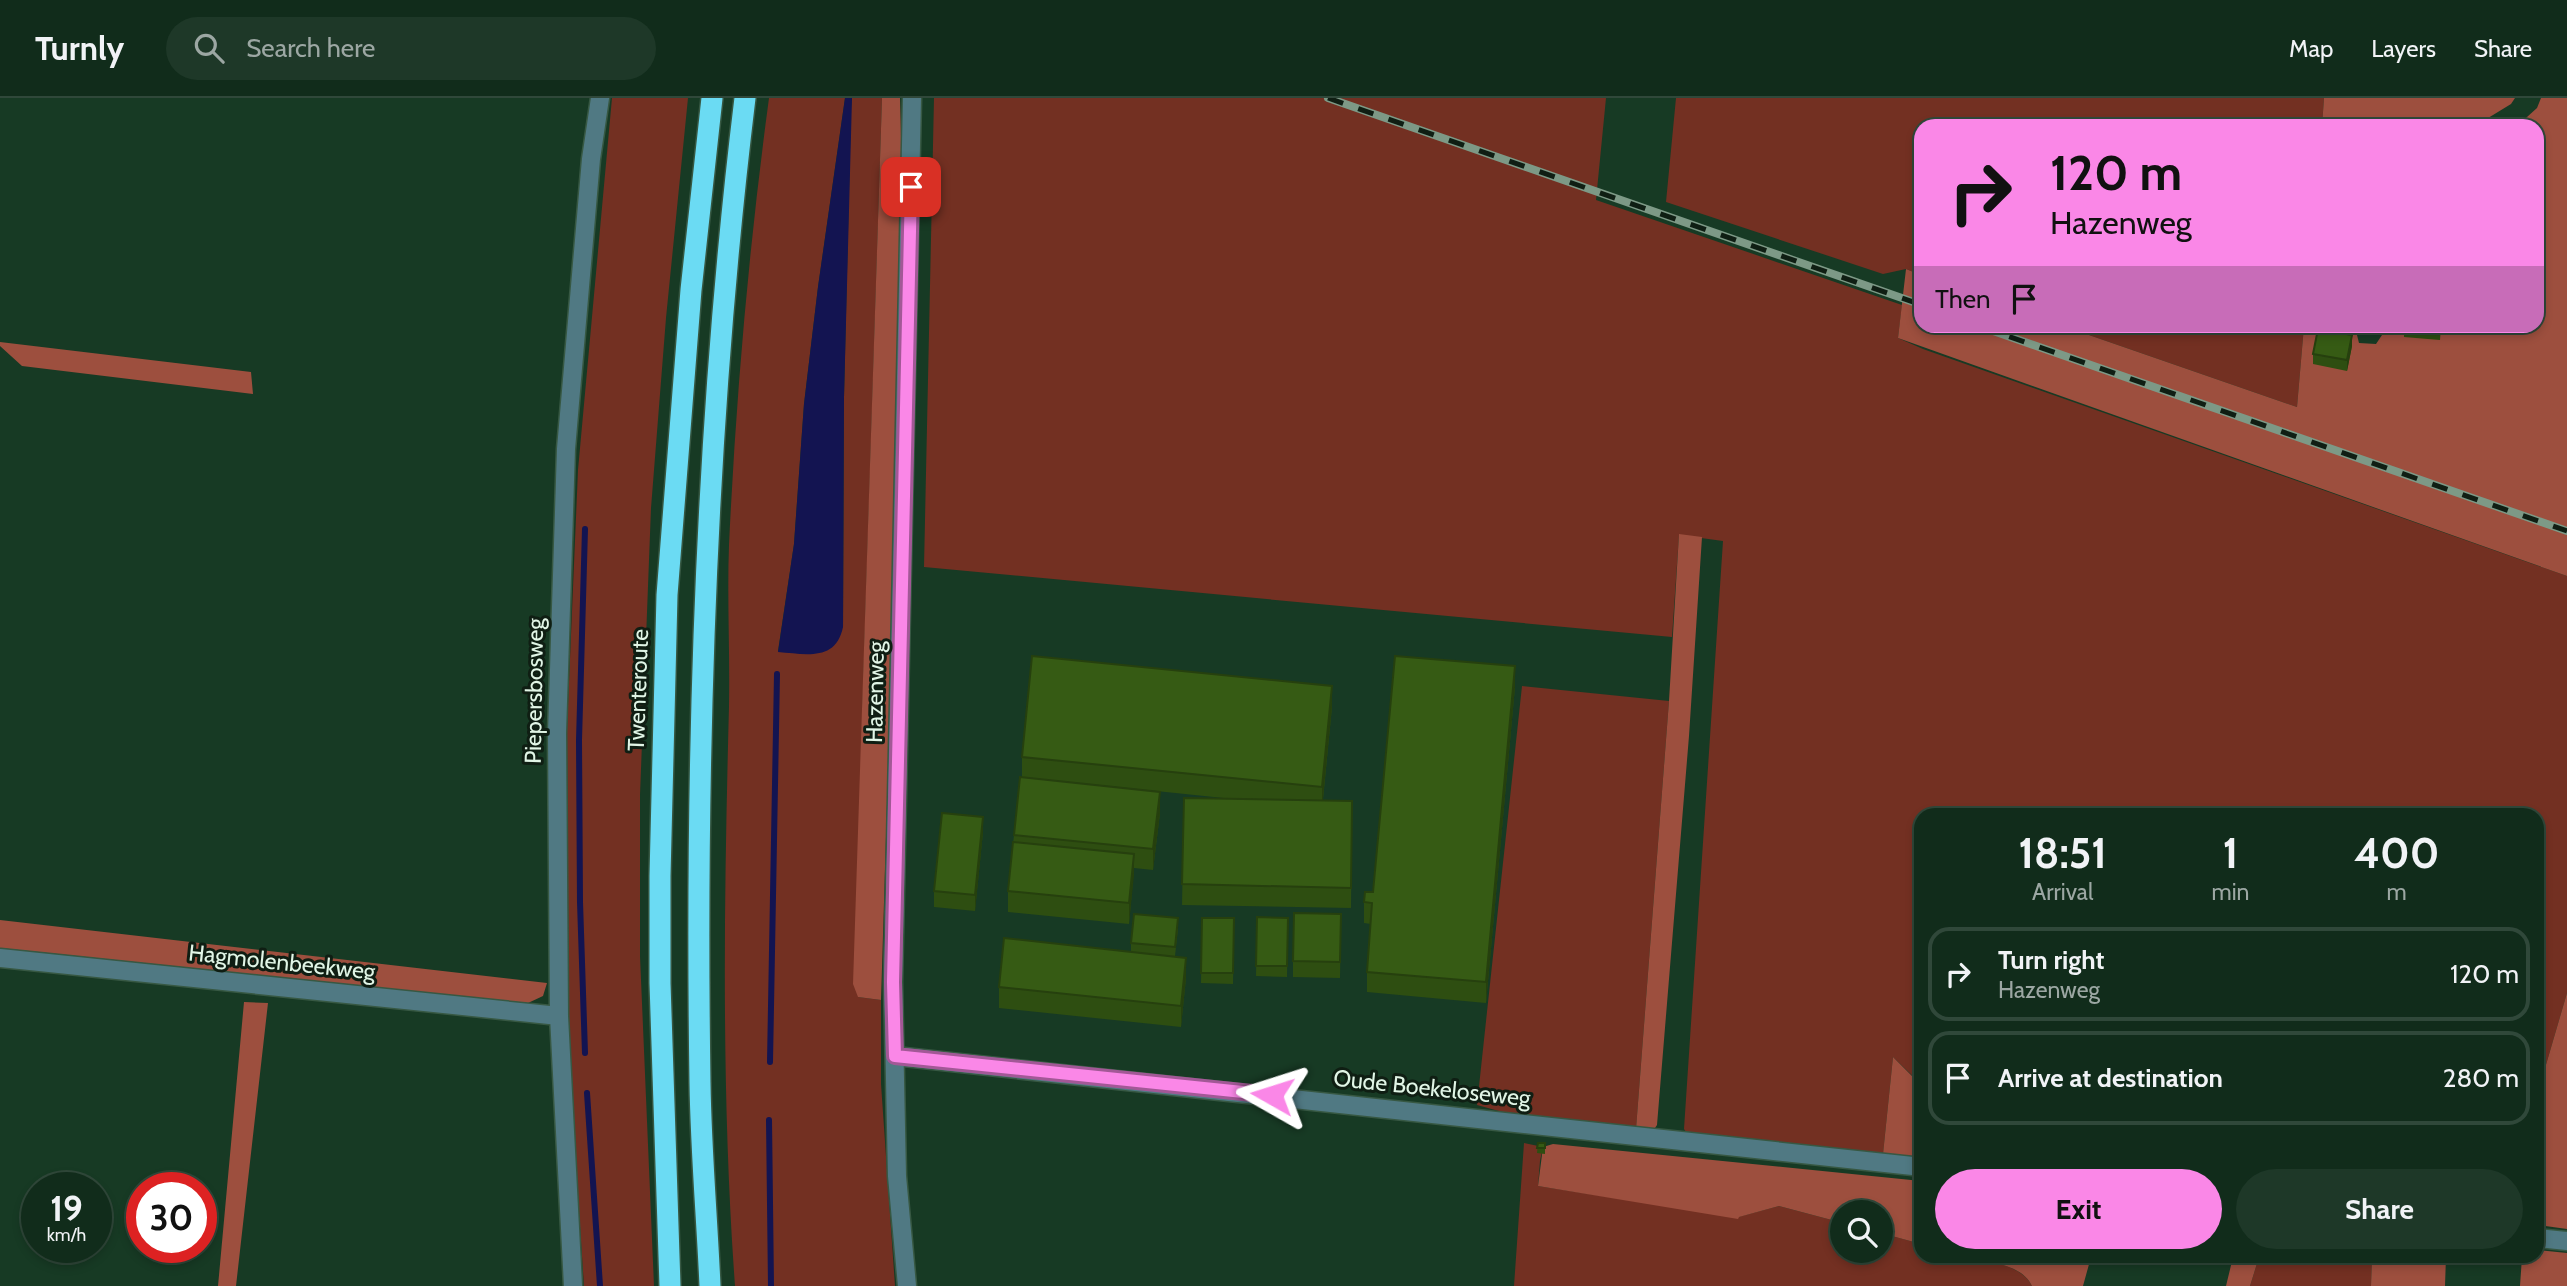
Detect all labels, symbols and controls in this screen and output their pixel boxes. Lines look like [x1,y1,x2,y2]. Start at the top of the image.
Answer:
search box [166,17,656,80]
text: Turnly [35,28,124,68]
icon: search [190,29,228,67]
text: Search here [246,32,375,64]
text: Map [2289,34,2333,63]
text: Layers [2371,34,2436,63]
text: Share [2474,34,2532,63]
text: 120 m [2050,143,2182,202]
icon: right [1935,147,2026,238]
pin [881,157,941,217]
icon: arrive [892,168,930,206]
text: Hazenweg [2050,203,2192,242]
icon: arrive [2005,280,2043,318]
text: Then [1935,283,1991,315]
street label: Piepersbosweg [519,617,549,764]
street label: Twenteroute [622,628,654,752]
street label: Hazenweg [860,640,890,743]
text: 18:51 [2019,827,2107,879]
text: 1 [2223,827,2238,879]
text: 400 [2354,827,2439,879]
text: Arrival [2032,878,2093,906]
text: min [2211,878,2249,906]
text: m [2387,878,2407,906]
street label: Hagmolenbeekweg [187,938,377,986]
text: Turn right [1998,944,2104,976]
icon: right [1939,955,1977,993]
text: 120 m [2450,958,2519,990]
text: Hazenweg [1998,976,2100,1004]
position arrow [1235,1058,1309,1132]
icon: arrive [1939,1059,1977,1097]
text: Arrive at destination [1998,1062,2223,1094]
text: 280 m [2443,1062,2519,1094]
street label: Oude Boekeloseweg [1332,1064,1533,1112]
button: Exit [1935,1169,2222,1249]
button: Share [2236,1169,2523,1249]
speed limit sign: 30 [126,1172,217,1263]
text: 19 [50,1187,83,1230]
map controls [1830,1200,1893,1263]
button: search [1830,1200,1893,1263]
text: km/h [47,1224,86,1246]

